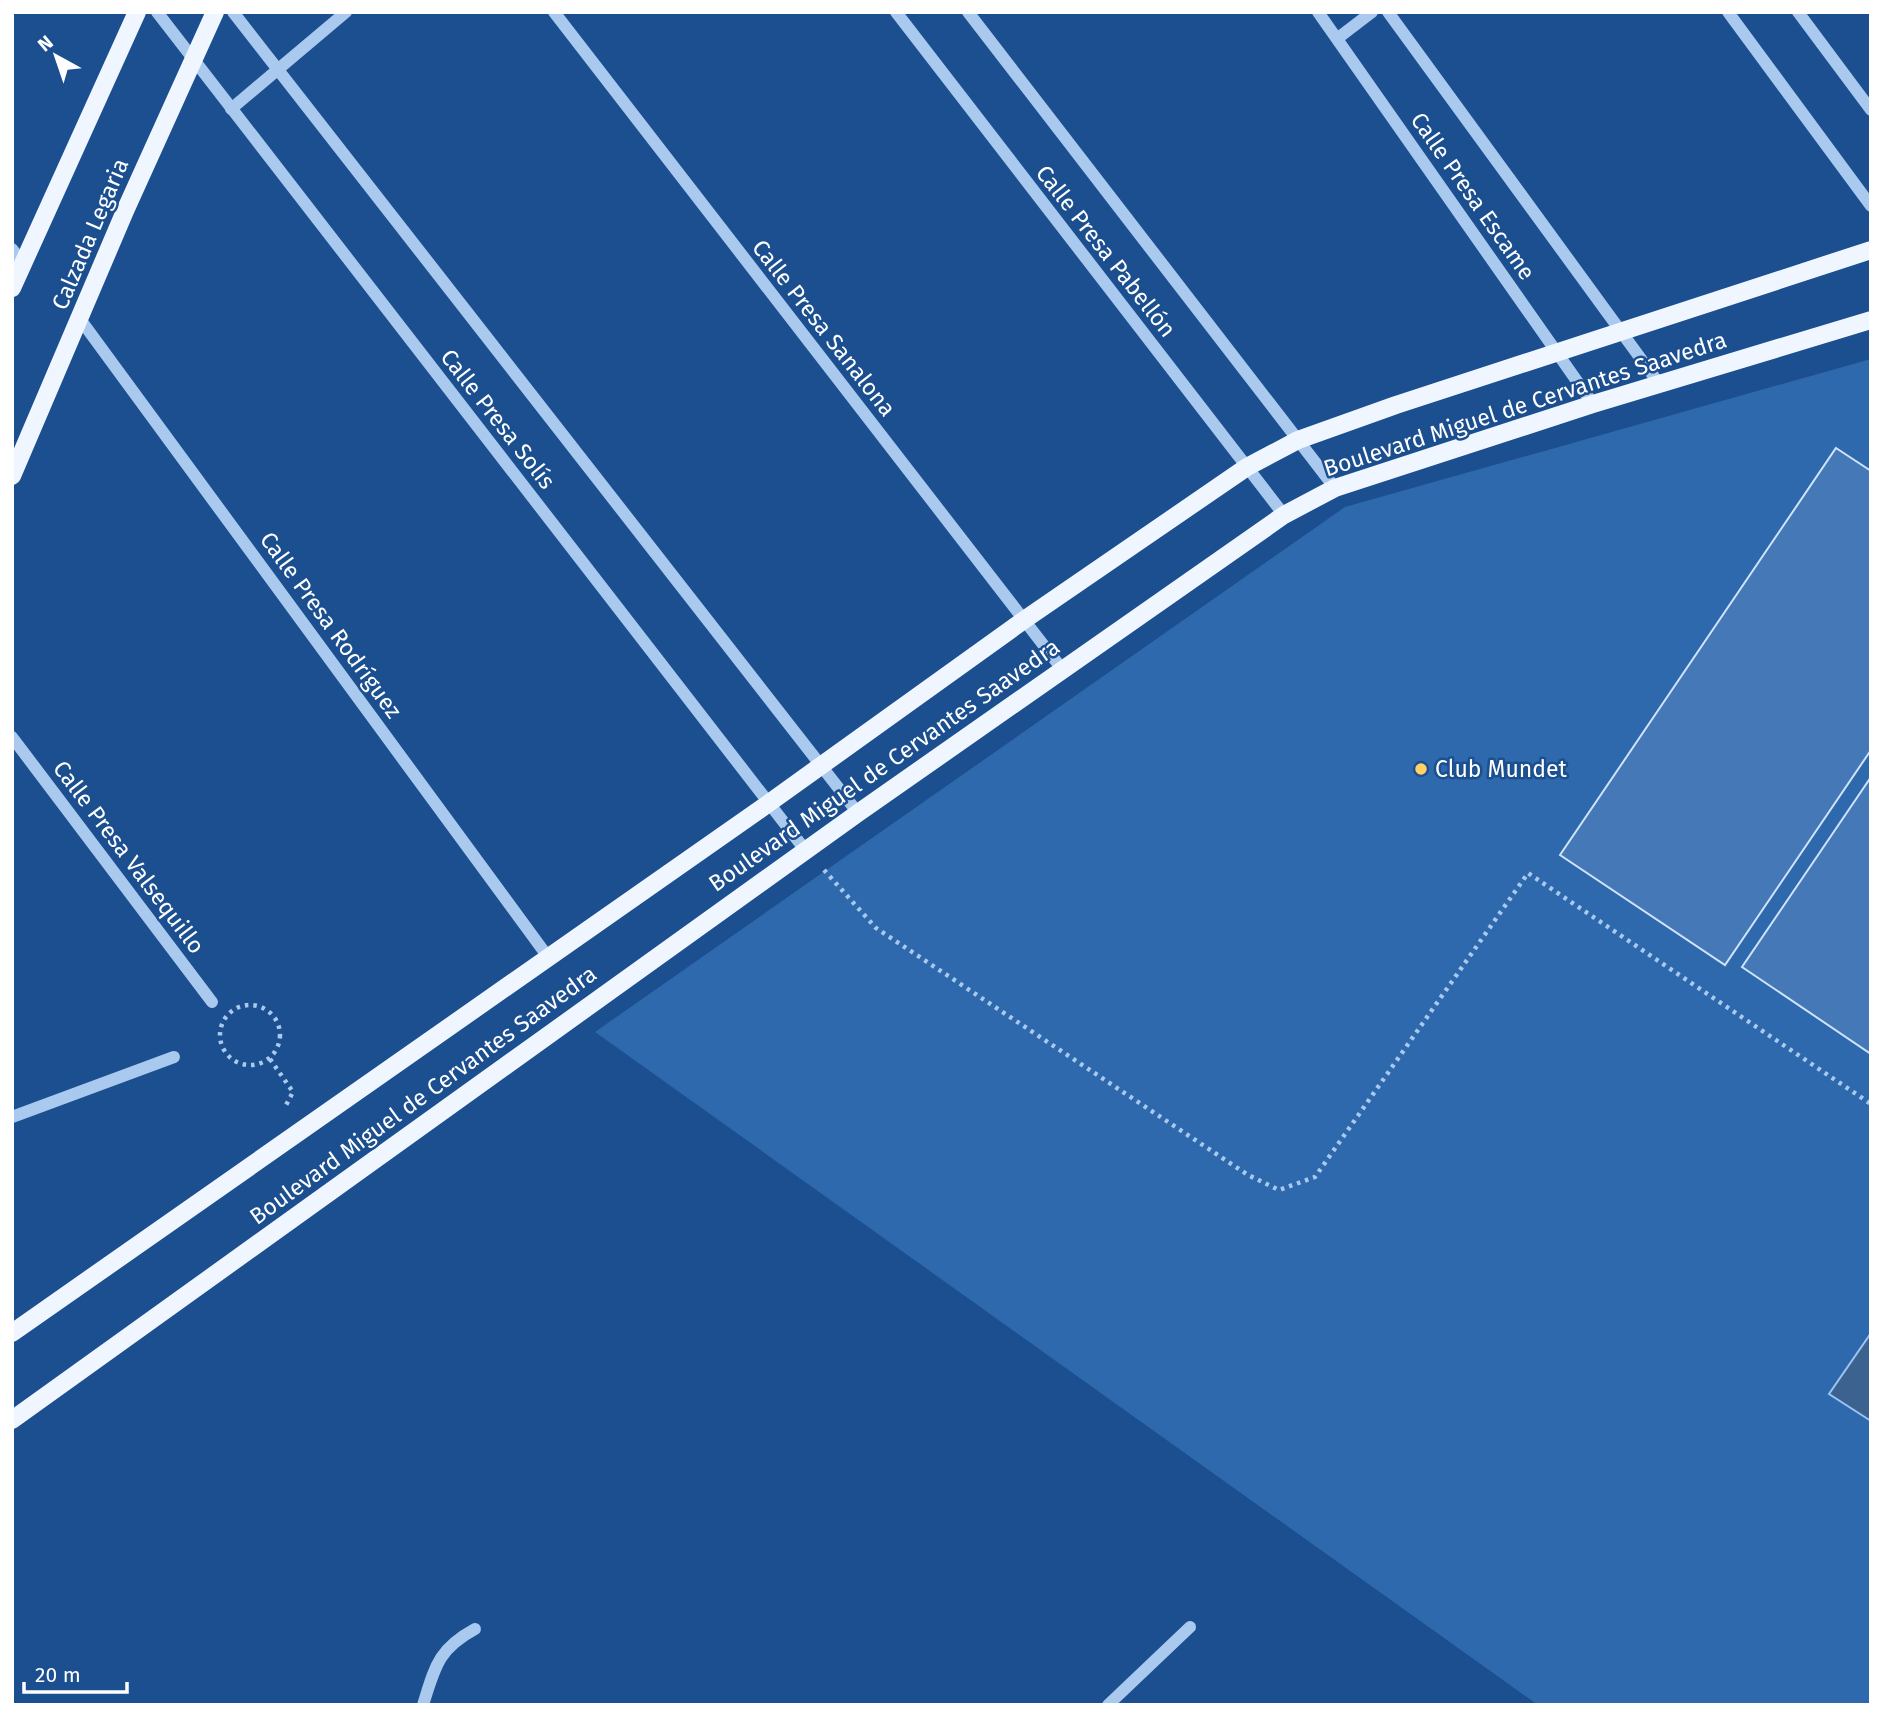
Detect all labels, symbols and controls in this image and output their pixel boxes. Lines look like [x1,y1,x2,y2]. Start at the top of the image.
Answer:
north arrow [21,21,91,91]
text: N [33,30,58,56]
street label: Calle Presa Escame [1405,107,1541,285]
street label: Calzada Legaria [46,154,134,314]
street label: Calle Presa Pabellón [1030,159,1182,343]
street label: Calle Presa Sanalona [746,234,902,422]
street label: Boulevard Miguel de Cervantes Saavedra [1320,325,1730,483]
street label: Calle Presa Solís [435,344,561,494]
street label: Calle Presa Rodríguez [254,526,408,724]
street label: Boulevard Miguel de Cervantes Saavedra [703,633,1065,897]
street label: Calle Presa Valsequillo [47,755,211,959]
place label: Club Mundet [1435,755,1568,783]
marker: Club Mundet [1413,761,1429,777]
street label: Boulevard Miguel de Cervantes Saavedra [244,960,602,1230]
scale bar [24,1650,128,1694]
text: 20 m [35,1662,81,1688]

